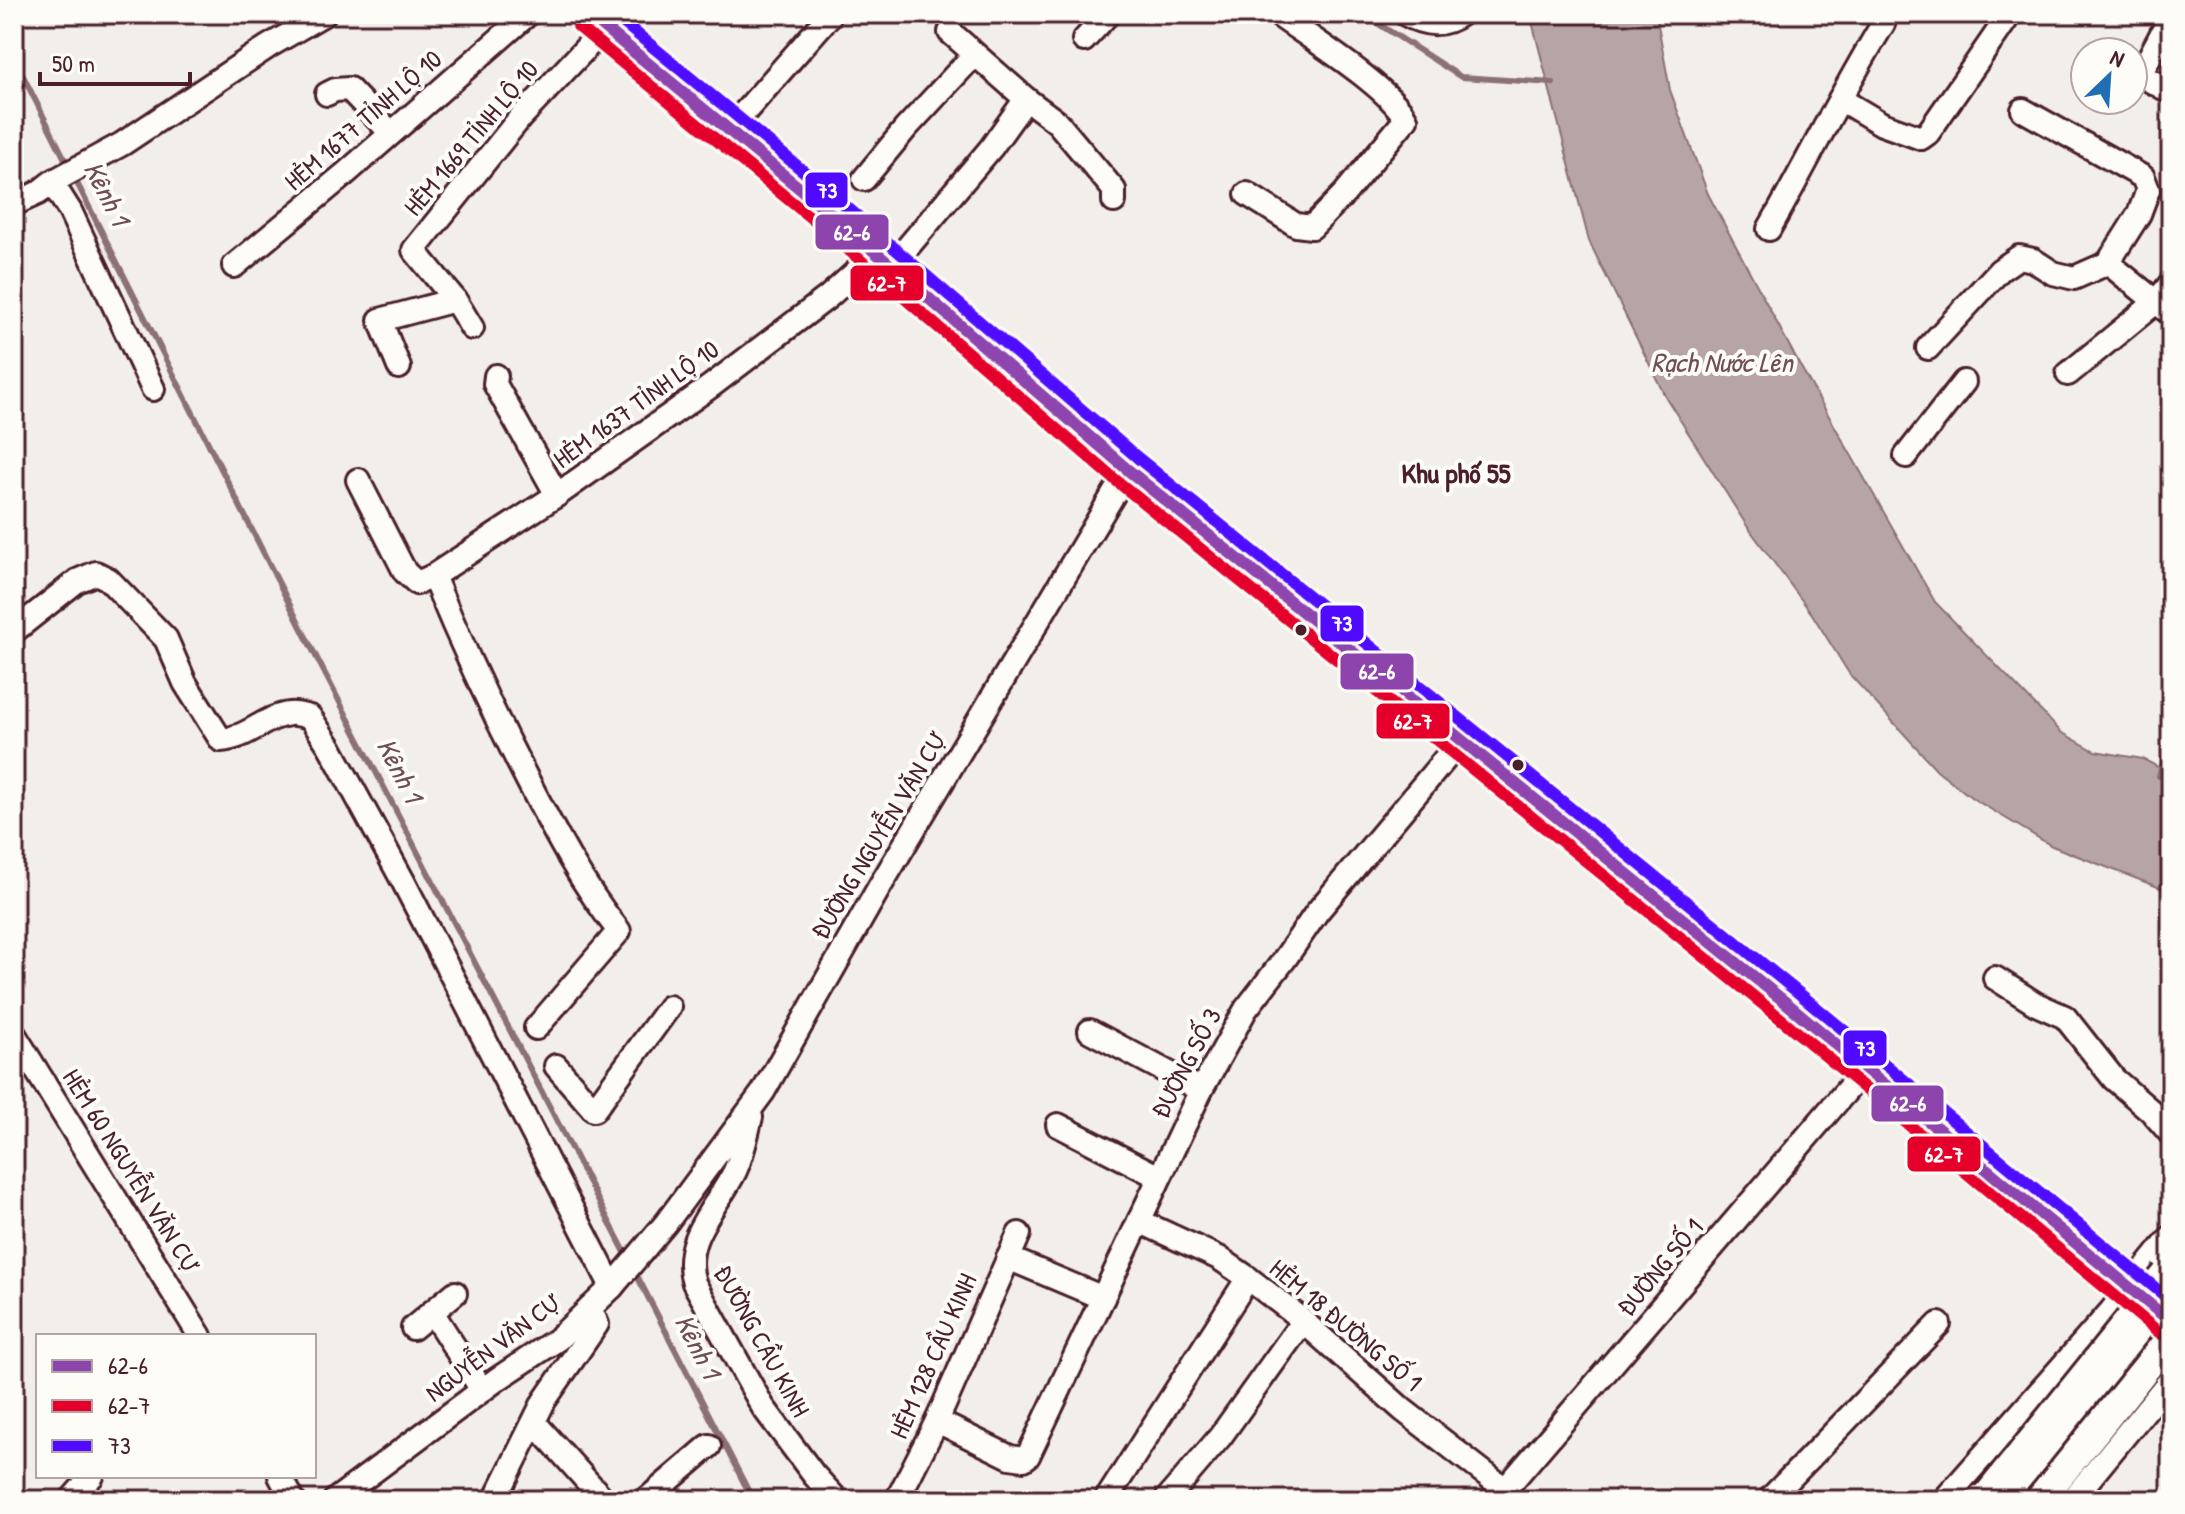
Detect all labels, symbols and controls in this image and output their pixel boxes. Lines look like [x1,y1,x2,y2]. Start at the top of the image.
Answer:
scale bar [40,36,190,86]
north arrow [2069,36,2149,116]
street label: HẺM 1677 TỈNH LỘ 10 [276,41,449,198]
text: N [2106,42,2129,74]
text: 50 m [52,47,95,79]
street label: HẺM 1669 TỈNH LỘ 10 [395,53,546,223]
water label: Kênh 1 [75,155,141,235]
line badge: 73 [804,171,849,209]
text: 73 [816,175,838,205]
line badge: 62-6 [814,213,890,251]
text: 62-6 [834,217,871,247]
line badge: 62-7 [849,264,925,302]
text: 62-7 [868,268,907,298]
street label: HẺM 1637 TỈNH LỘ 10 [546,332,726,476]
water label: Rạch Nước Lên [1651,343,1795,381]
district label: Khu phố 55 [1401,454,1511,493]
line badge: 73 [1319,604,1365,643]
text: 73 [1331,608,1353,638]
unlabelled marker [1293,622,1309,638]
line badge: 62-6 [1339,652,1415,691]
text: 62-6 [1359,656,1396,686]
line badge: 62-7 [1375,702,1451,740]
text: 62-7 [1394,706,1433,736]
street label: ĐƯỜNG NGUYỄN VĂN CỰ [802,724,954,945]
water label: Kênh 1 [368,732,434,812]
unlabelled marker [1510,757,1526,773]
street label: ĐƯỜNG SỐ 3 [1142,1002,1229,1124]
line badge: 73 [1842,1029,1888,1067]
text: 73 [1854,1033,1876,1063]
street label: HẺM 60 NGUYỄN VĂN CỰ [55,1062,209,1280]
line badge: 62-6 [1870,1084,1945,1123]
text: 62-6 [1890,1088,1927,1118]
line badge: 62-7 [1906,1135,1982,1173]
text: 62-7 [1925,1139,1964,1169]
street label: ĐƯỜNG SỐ 1 [1609,1211,1711,1323]
street label: HẺM 18 ĐƯỜNG SỐ 1 [1263,1250,1430,1399]
street label: ĐƯỜNG CẦU KINH [706,1259,819,1423]
street label: HẺM 128 CẦU KINH [881,1268,985,1444]
street label: NGUYỄN VĂN CỰ [418,1284,568,1409]
water label: Kênh 1 [666,1308,732,1388]
legend [36,1334,316,1478]
text: 62-6 [108,1349,148,1381]
text: 62-7 [108,1389,150,1421]
text: 73 [108,1429,131,1461]

